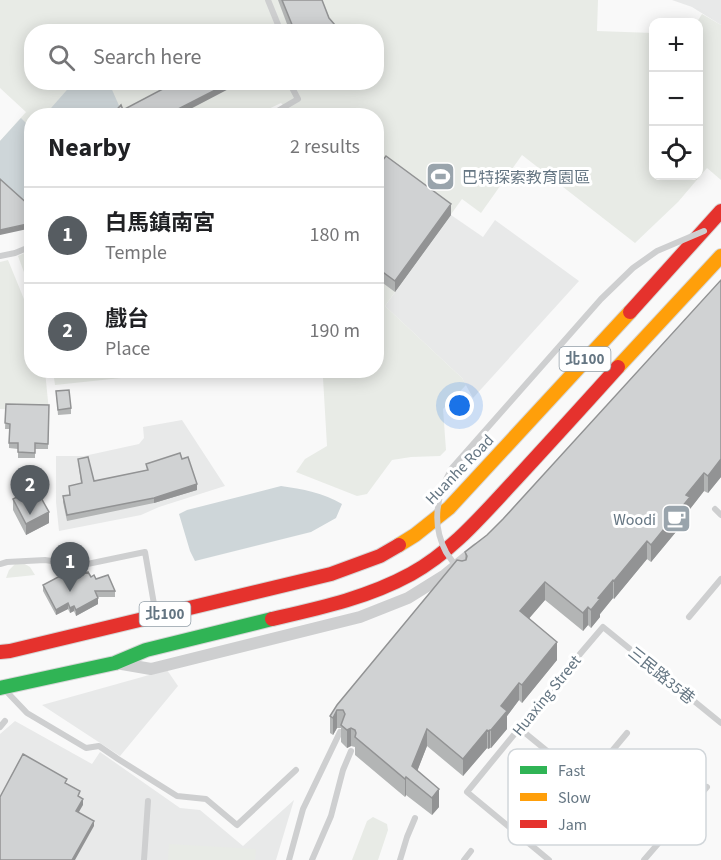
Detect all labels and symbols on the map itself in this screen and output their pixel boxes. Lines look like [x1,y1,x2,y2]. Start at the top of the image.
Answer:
sports icon: 巴特探索教育園區 [425,161,457,193]
place label: 巴特探索教育園區 [462,167,590,189]
road number: 北100 [560,347,610,371]
your location [445,391,474,420]
street label: Huanhe Road [420,430,499,510]
pin: 2 [10,466,50,515]
cafe icon: Woodi [661,503,693,535]
place label: Woodi [613,509,656,531]
pin: 1 [50,542,90,592]
road number: 北100 [140,602,190,626]
street label: 三民路35巷 [623,642,699,709]
street label: Huaxing Street [507,650,587,741]
legend [508,749,706,845]
text: Fast [558,760,586,782]
text: Slow [558,787,591,809]
text: Jam [558,814,587,836]

